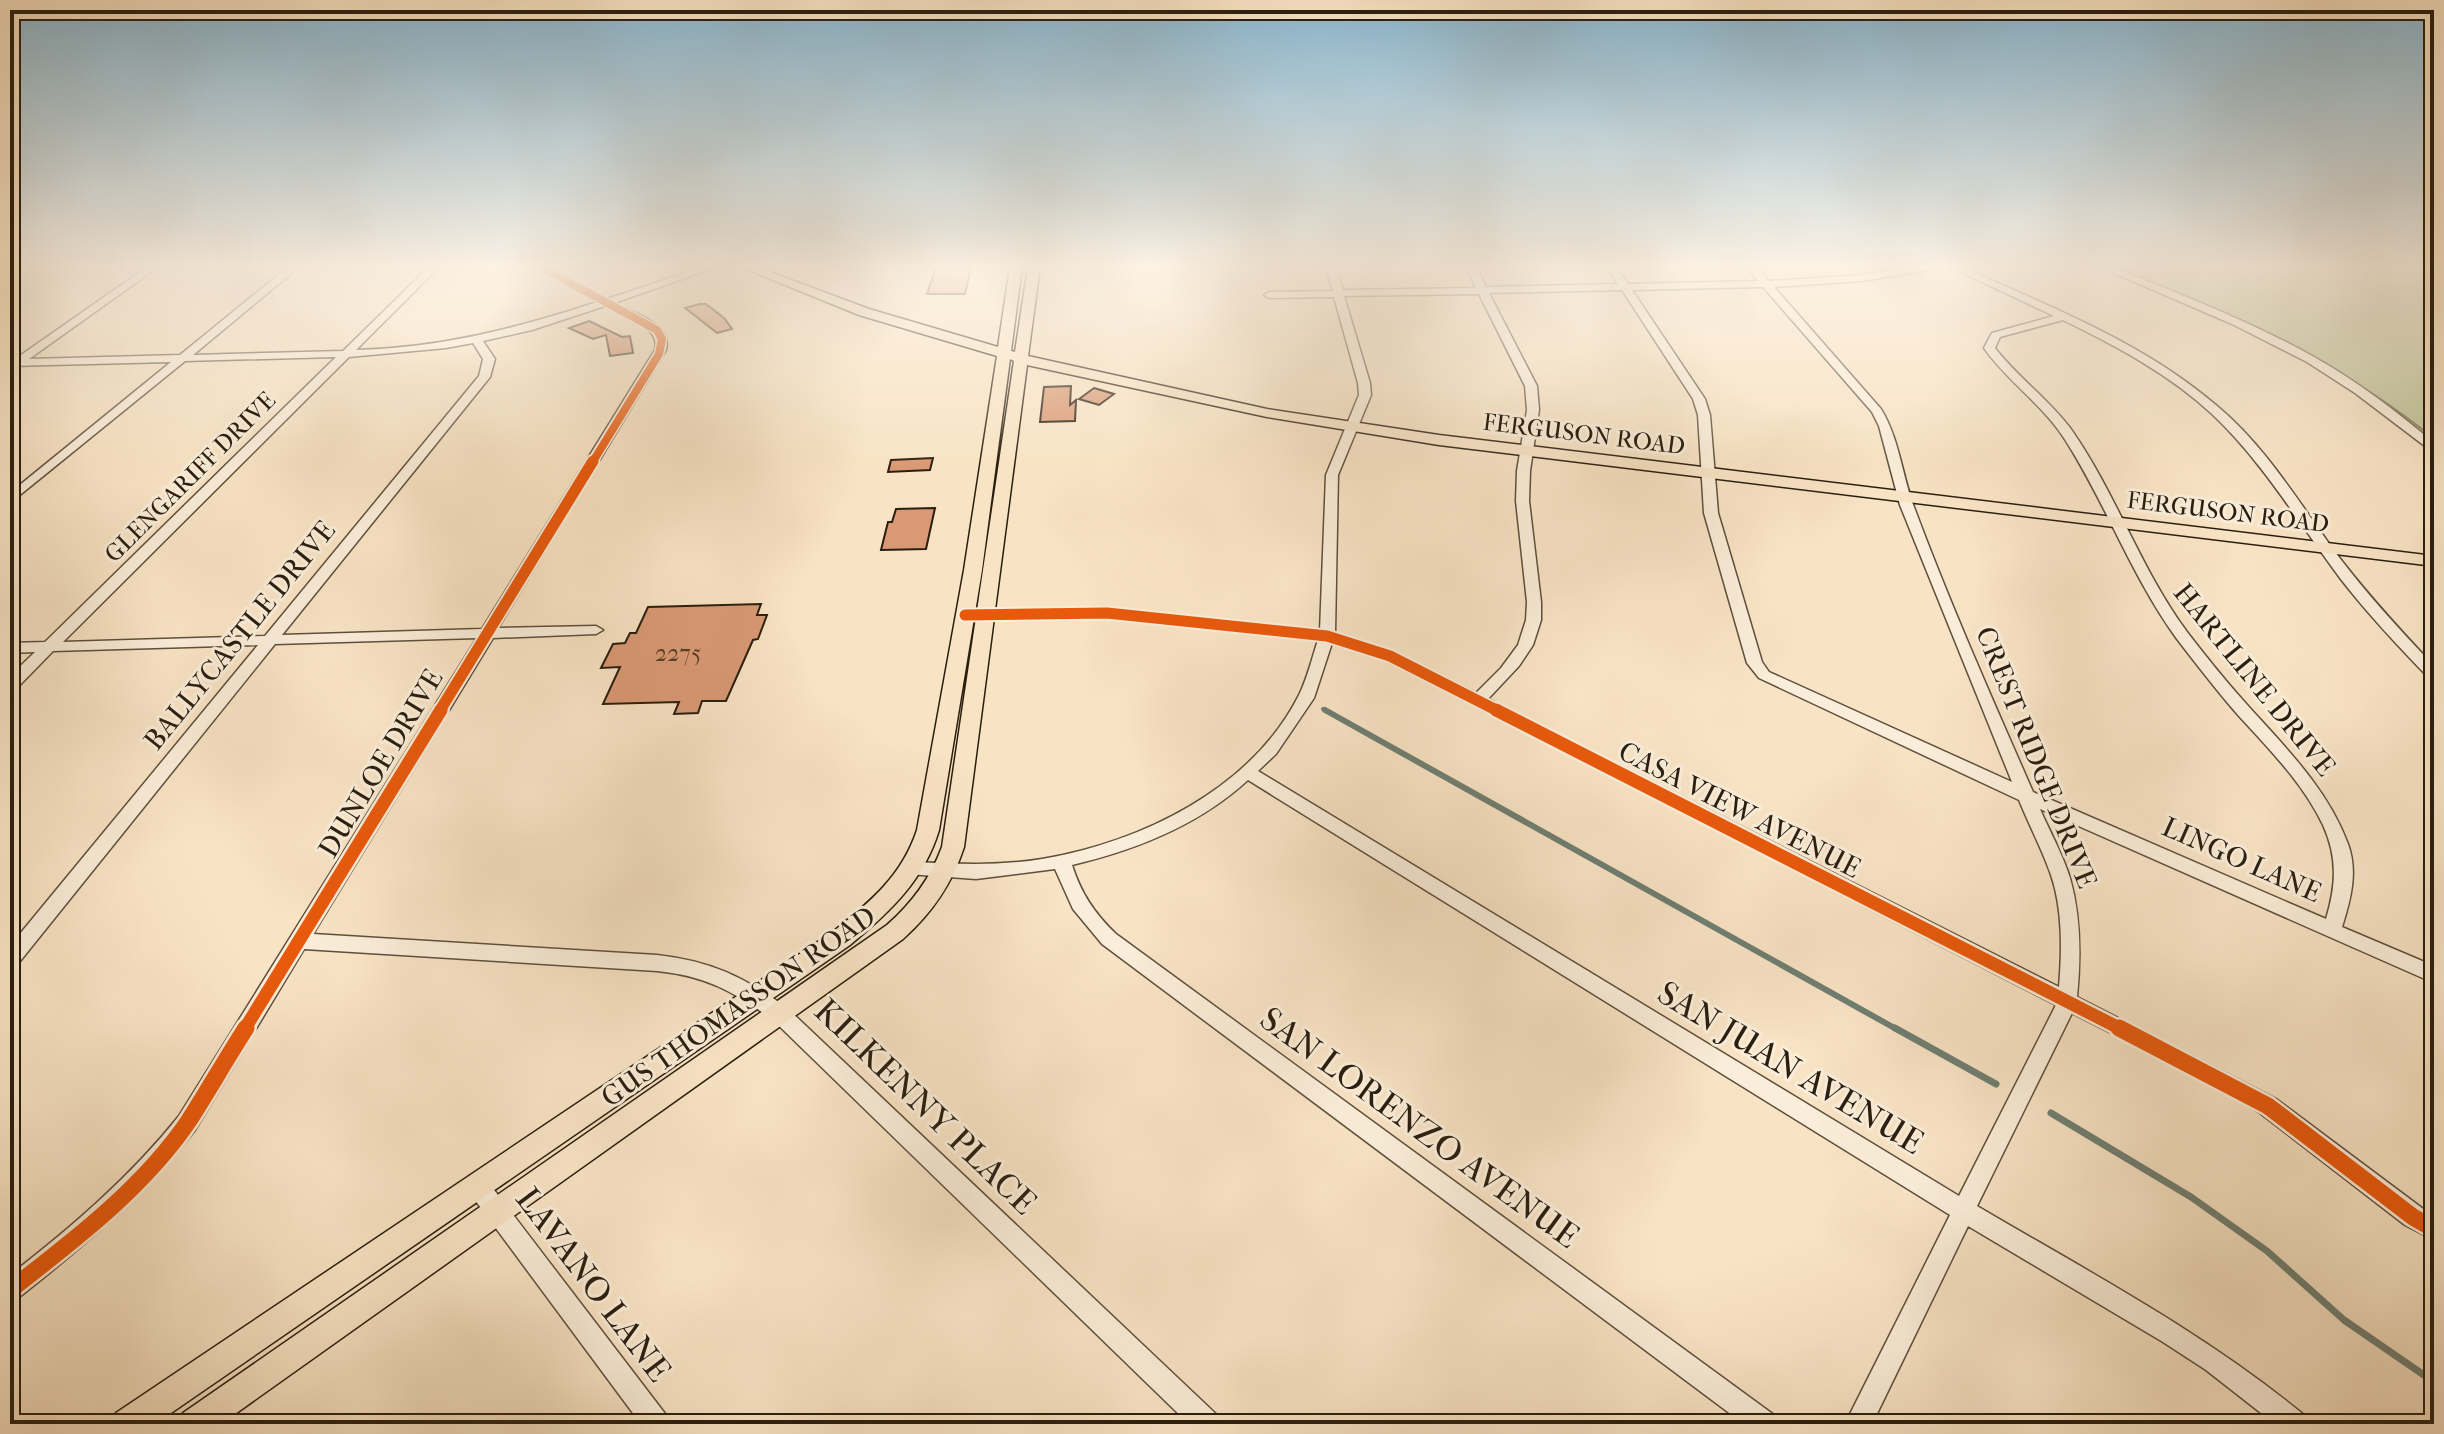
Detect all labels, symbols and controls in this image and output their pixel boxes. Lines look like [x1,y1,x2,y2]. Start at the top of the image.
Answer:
street label: GLENGARIFF DRIVE [99,386,281,568]
street label: FERGUSON ROAD [1481,408,1687,460]
street label: FERGUSON ROAD [2125,486,2331,538]
street label: BALLYCASTLE DRIVE [137,514,342,756]
street label: HARTLINE DRIVE [2167,576,2342,782]
street label: CREST RIDGE DRIVE [1969,622,2104,893]
house number: 2275 [655,639,701,667]
street label: DUNLOE DRIVE [311,663,450,863]
street label: CASA VIEW AVENUE [1613,734,1866,885]
street label: LINGO LANE [2157,810,2326,909]
street label: GUS THOMASSON ROAD [595,899,882,1114]
street label: SAN JUAN AVENUE [1650,973,1931,1163]
street label: KILKENNY PLACE [806,991,1044,1223]
street label: SAN LORENZO AVENUE [1252,999,1587,1257]
street label: LAVANO LANE [507,1180,679,1389]

